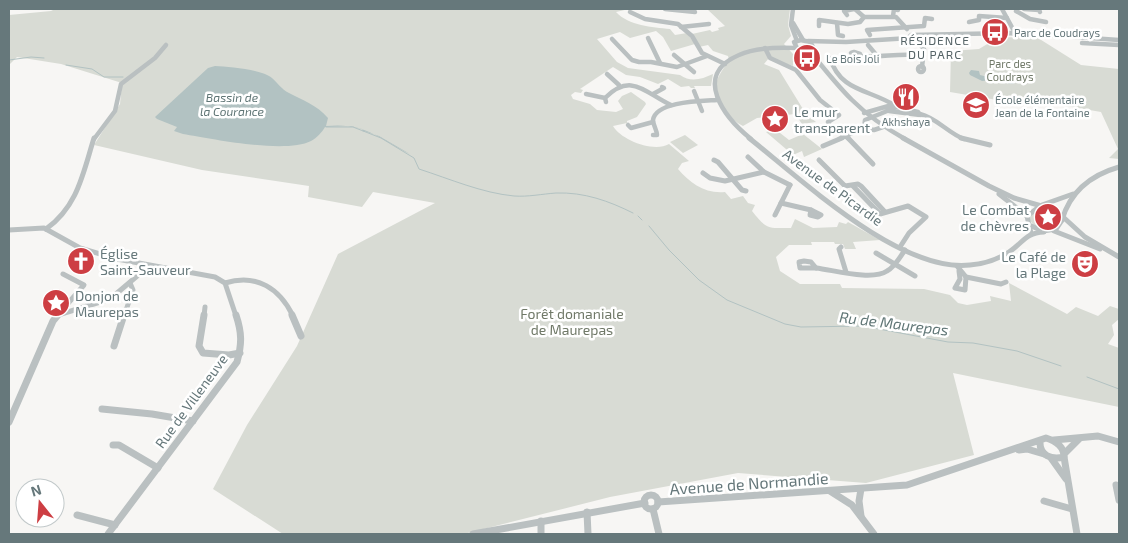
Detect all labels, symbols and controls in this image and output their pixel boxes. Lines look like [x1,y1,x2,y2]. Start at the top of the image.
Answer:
bus stop icon: Parc de Coudrays [980,17,1010,47]
place label: Parc de Coudrays [1014,26,1101,39]
district label: RÉSIDENCE DU PARC [900,33,970,61]
bus stop icon: Le Bois Joli [792,43,822,73]
place label: Le Bois Joli [826,52,880,65]
park label: Parc des Coudrays [987,57,1034,83]
restaurant icon: Akhshaya [891,82,921,112]
water label: Bassin de la Courance [200,90,265,118]
school or university icon: École élémentaire Jean de la Fontaine [961,90,991,120]
place label: École élémentaire Jean de la Fontaine [995,93,1090,119]
place label: Le mur transparent [794,103,870,136]
place icon: Le mur transparent [760,104,790,134]
place label: Akhshaya [882,115,930,128]
street label: Avenue de Picardie [780,145,886,229]
place label: Le Combat de chèvres [960,201,1029,234]
place icon: Le Combat de chèvres [1033,202,1063,232]
place label: Église Saint-Sauveur [100,245,191,278]
church icon: Église Saint-Sauveur [66,246,96,276]
place label: Le Café de la Plage [1001,248,1066,281]
theatre icon: Le Café de la Plage [1070,249,1100,279]
place label: Donjon de Maurepas [75,287,139,320]
place icon: Donjon de Maurepas [41,288,71,318]
park label: Forêt domaniale de Maurepas [520,305,624,338]
water label: Ru de Maurepas [838,307,950,339]
street label: Rue de Villeneuve [151,351,231,451]
street label: Avenue de Normandie [669,468,829,498]
north arrow [15,478,65,528]
text: N [29,480,43,500]

